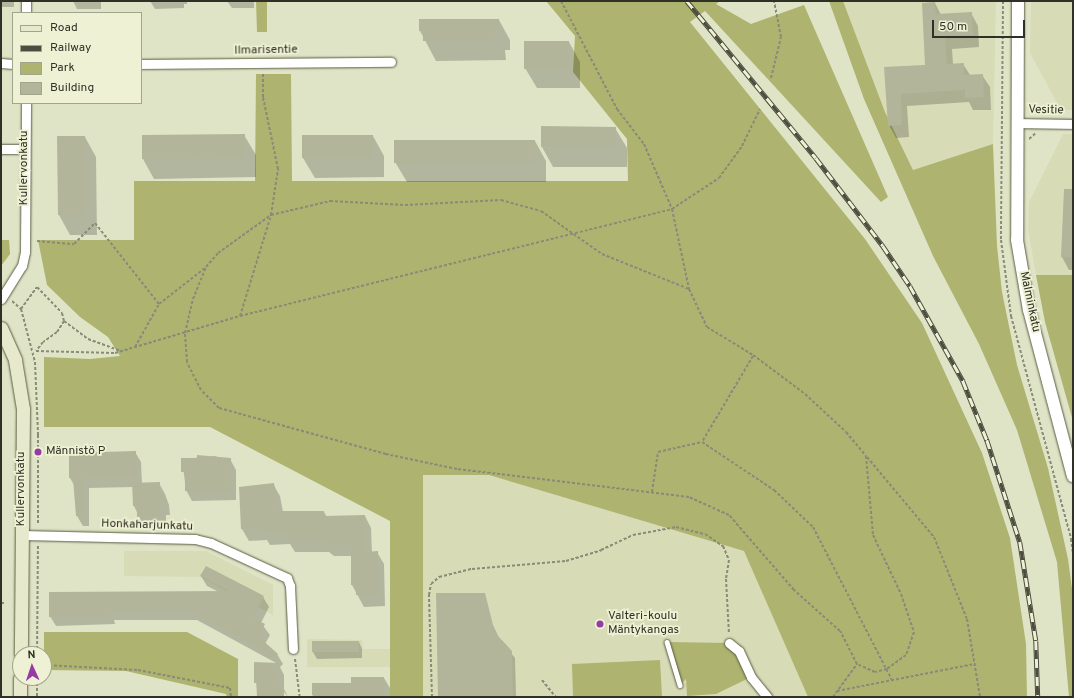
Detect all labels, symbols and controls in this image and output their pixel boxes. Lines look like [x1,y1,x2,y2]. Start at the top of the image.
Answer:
legend [12,12,142,104]
scale bar [934,12,1027,38]
text: 50 m [939,19,967,35]
text: Road [50,20,78,36]
text: Railway [50,40,91,56]
street label: Ilmarisentie [234,43,298,59]
text: Park [50,60,75,76]
text: Building [50,80,94,96]
street label: Vesitie [1028,103,1064,119]
street label: Kullervonkatu [18,131,32,205]
street label: Malminkatu [1016,270,1042,334]
place label: Männistö P [46,445,105,459]
marker: Männistö P [33,447,43,457]
street label: Kullervonkatu [15,452,29,526]
street label: Honkaharjunkatu [101,517,193,535]
place label: Valteri-koulu Mäntykangas [608,610,679,638]
marker: Valteri-koulu Mäntykangas [595,619,605,629]
north arrow [12,646,52,686]
text: N [27,648,36,662]

